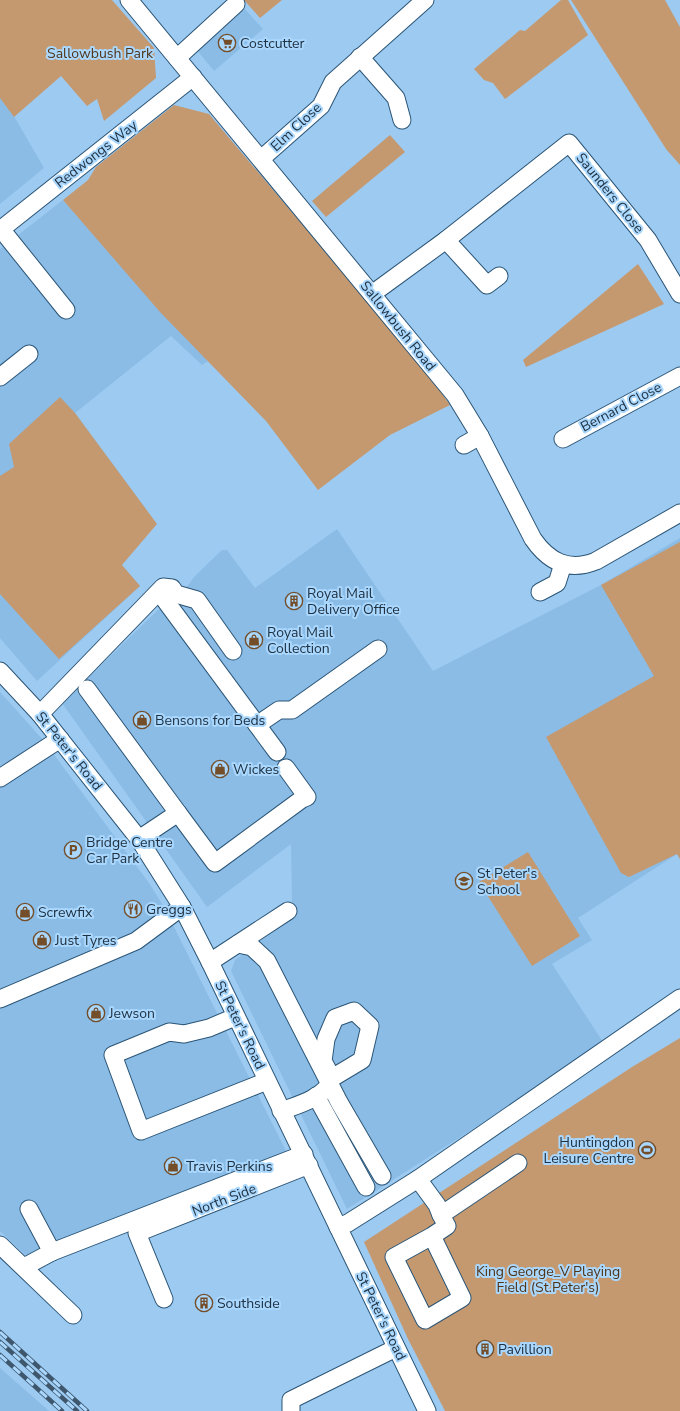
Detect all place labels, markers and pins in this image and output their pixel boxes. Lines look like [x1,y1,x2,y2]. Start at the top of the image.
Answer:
supermarket icon: Costcutter [217,33,237,53]
place label: Costcutter [240,34,305,53]
place label: Royal Mail Delivery Office [307,584,400,619]
building icon: Royal Mail Delivery Office [284,591,304,611]
place label: Royal Mail Collection [267,623,334,658]
shop icon: Royal Mail Collection [244,630,264,650]
shop icon: Bensons for Beds [132,710,152,730]
place label: Bensons for Beds [155,711,266,730]
shop icon: Wickes [210,759,230,779]
place label: Wickes [233,760,279,779]
place label: Bridge Centre Car Park [86,833,173,868]
parking icon: Bridge Centre Car Park [63,840,83,860]
place label: St Peter's School [477,864,537,899]
school or university icon: St Peter's School [454,871,474,891]
restaurant icon: Greggs [123,899,143,919]
place label: Greggs [146,900,192,919]
shop icon: Screwfix [15,902,35,922]
place label: Screwfix [38,903,93,922]
shop icon: Just Tyres [32,930,52,950]
place label: Just Tyres [54,931,117,950]
shop icon: Jewson [86,1003,106,1023]
place label: Jewson [108,1004,155,1023]
place label: Huntingdon Leisure Centre [544,1133,634,1168]
sports icon: Huntingdon Leisure Centre [637,1140,657,1160]
shop icon: Travis Perkins [163,1156,183,1176]
place label: Travis Perkins [186,1157,273,1176]
building icon: Southside [194,1293,214,1313]
place label: Southside [217,1294,280,1313]
building icon: Pavillion [475,1339,495,1359]
place label: Pavillion [498,1340,552,1359]

